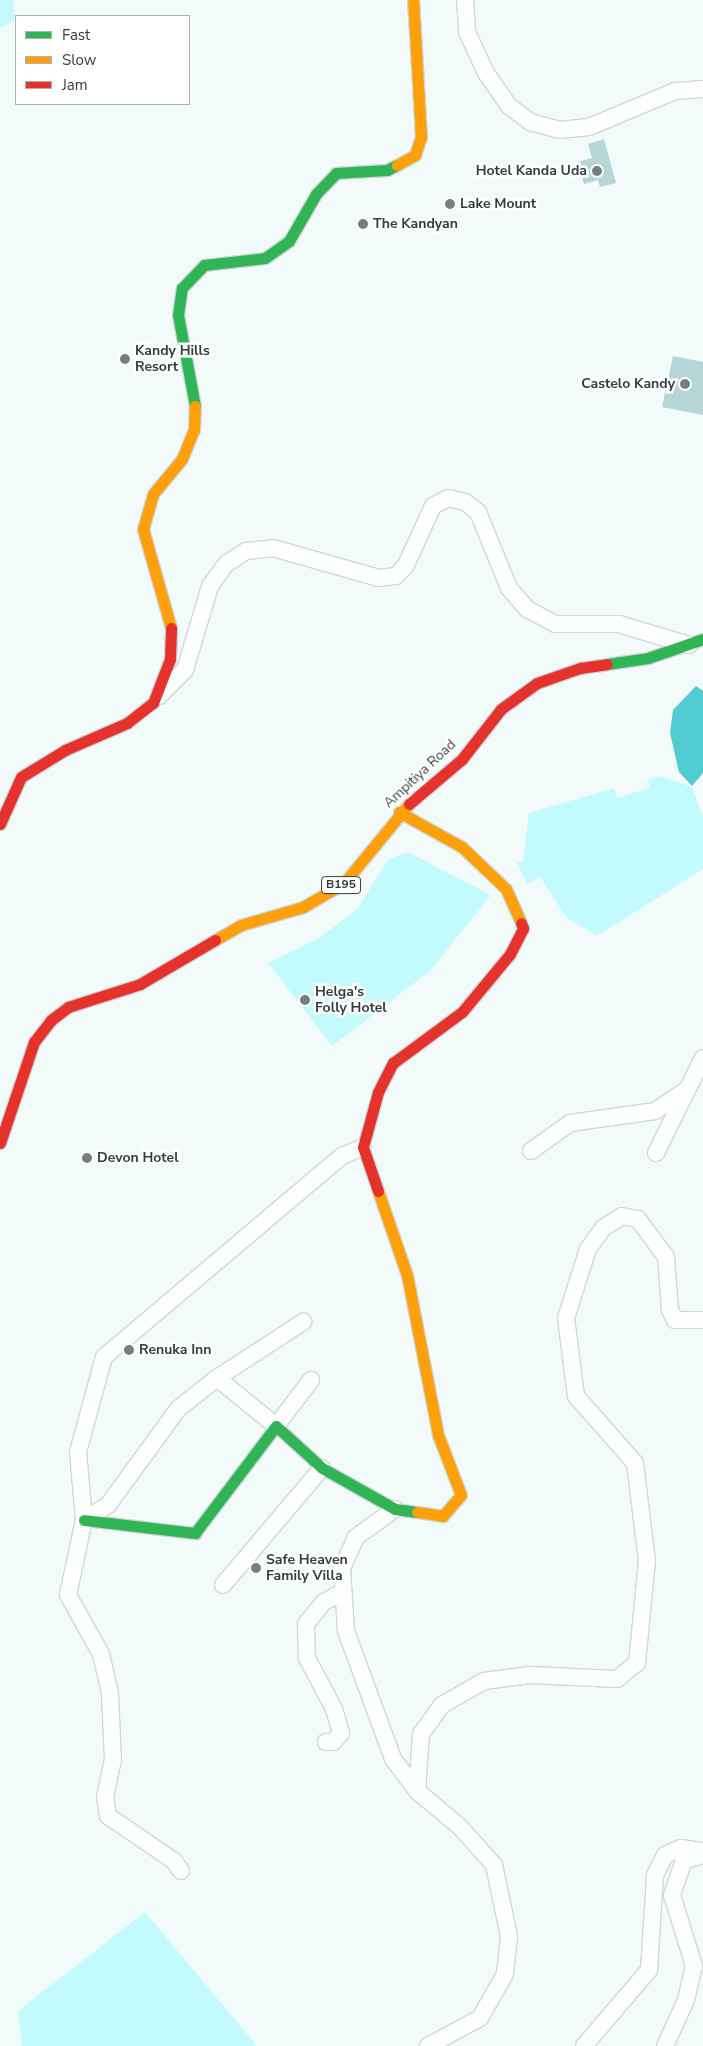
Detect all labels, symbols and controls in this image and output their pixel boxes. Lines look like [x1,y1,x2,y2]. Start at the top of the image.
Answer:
legend [15,15,190,105]
text: Fast [62,25,90,45]
text: Slow [62,50,96,70]
text: Jam [62,75,88,95]
place label: Hotel Kanda Uda [476,163,587,179]
marker: Hotel Kanda Uda [591,165,603,177]
place label: Lake Mount [460,196,536,212]
marker: Lake Mount [444,198,456,210]
place label: The Kandyan [373,216,458,232]
marker: The Kandyan [357,218,369,230]
place label: Kandy Hills Resort [135,343,210,376]
marker: Kandy Hills Resort [119,353,131,365]
place label: Castelo Kandy [581,376,675,392]
marker: Castelo Kandy [679,378,691,390]
street label: Ampitiya Road [380,736,460,812]
road number: B195 [321,876,361,894]
place label: Helga's Folly Hotel [315,984,387,1016]
marker: Helga's Folly Hotel [299,994,311,1006]
place label: Devon Hotel [97,1150,179,1166]
marker: Devon Hotel [81,1152,93,1164]
place label: Renuka Inn [139,1342,211,1358]
marker: Renuka Inn [123,1344,135,1356]
place label: Safe Heaven Family Villa [266,1552,348,1584]
marker: Safe Heaven Family Villa [250,1562,262,1574]

